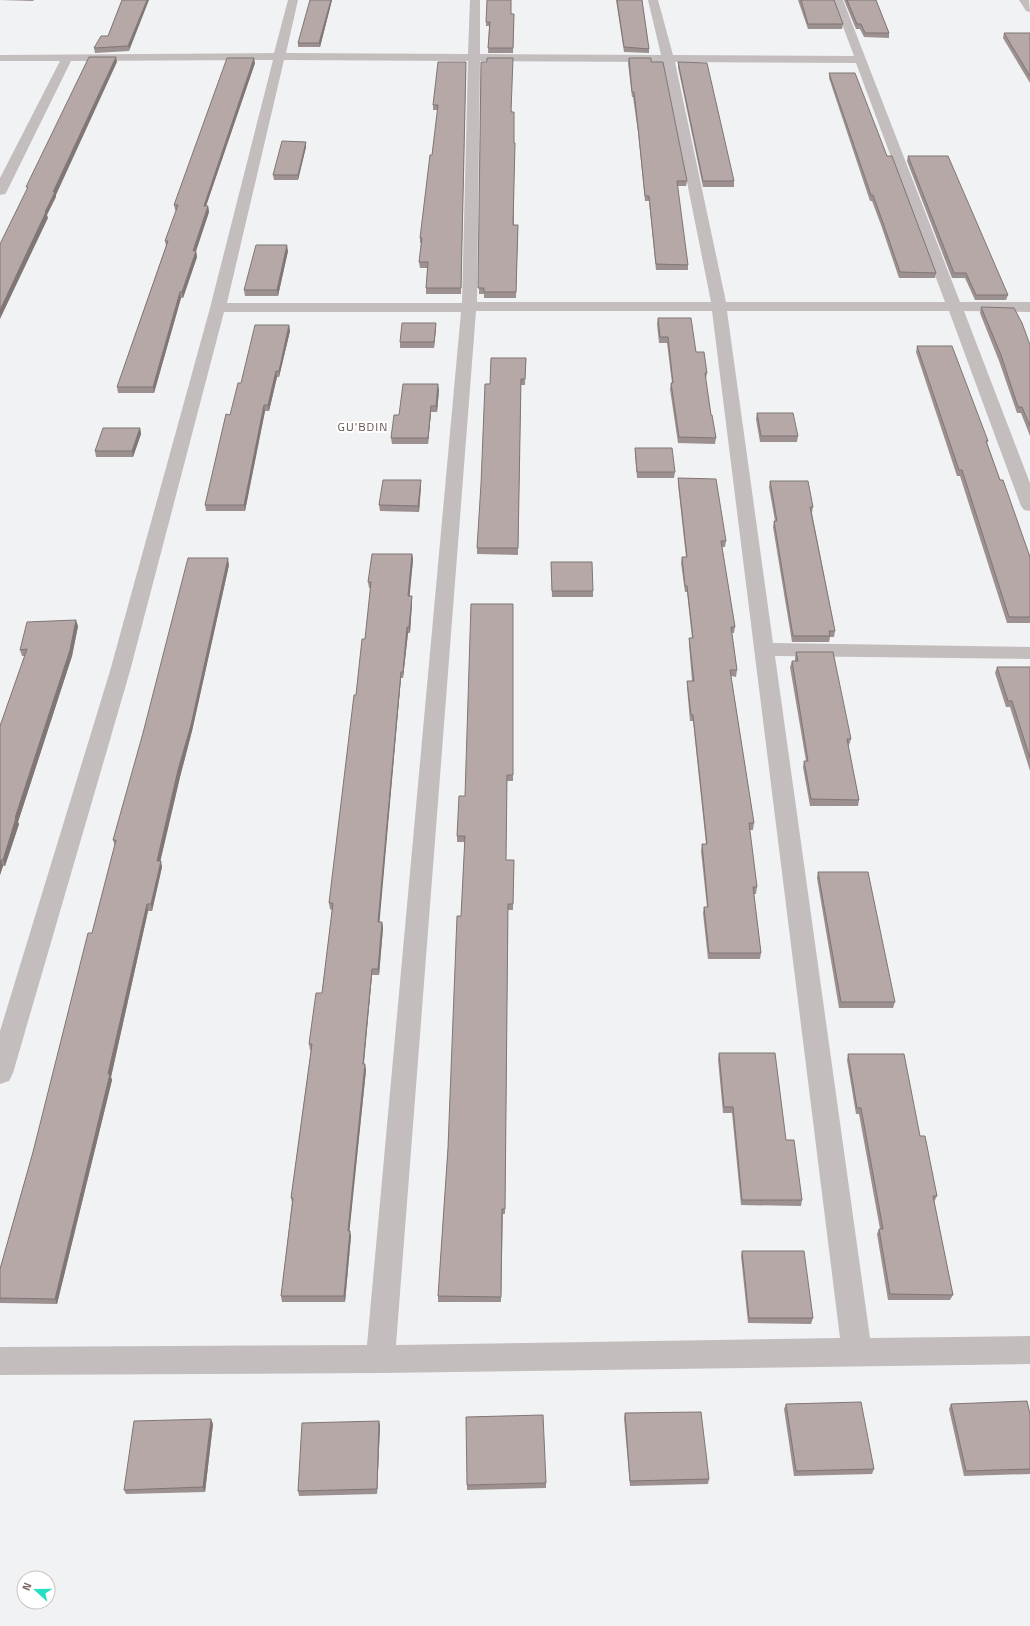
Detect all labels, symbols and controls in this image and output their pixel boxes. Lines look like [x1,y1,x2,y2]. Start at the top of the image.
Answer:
district label: GU'BDIN [338,417,388,436]
north arrow [16,1570,56,1610]
text: N [18,1580,35,1593]

